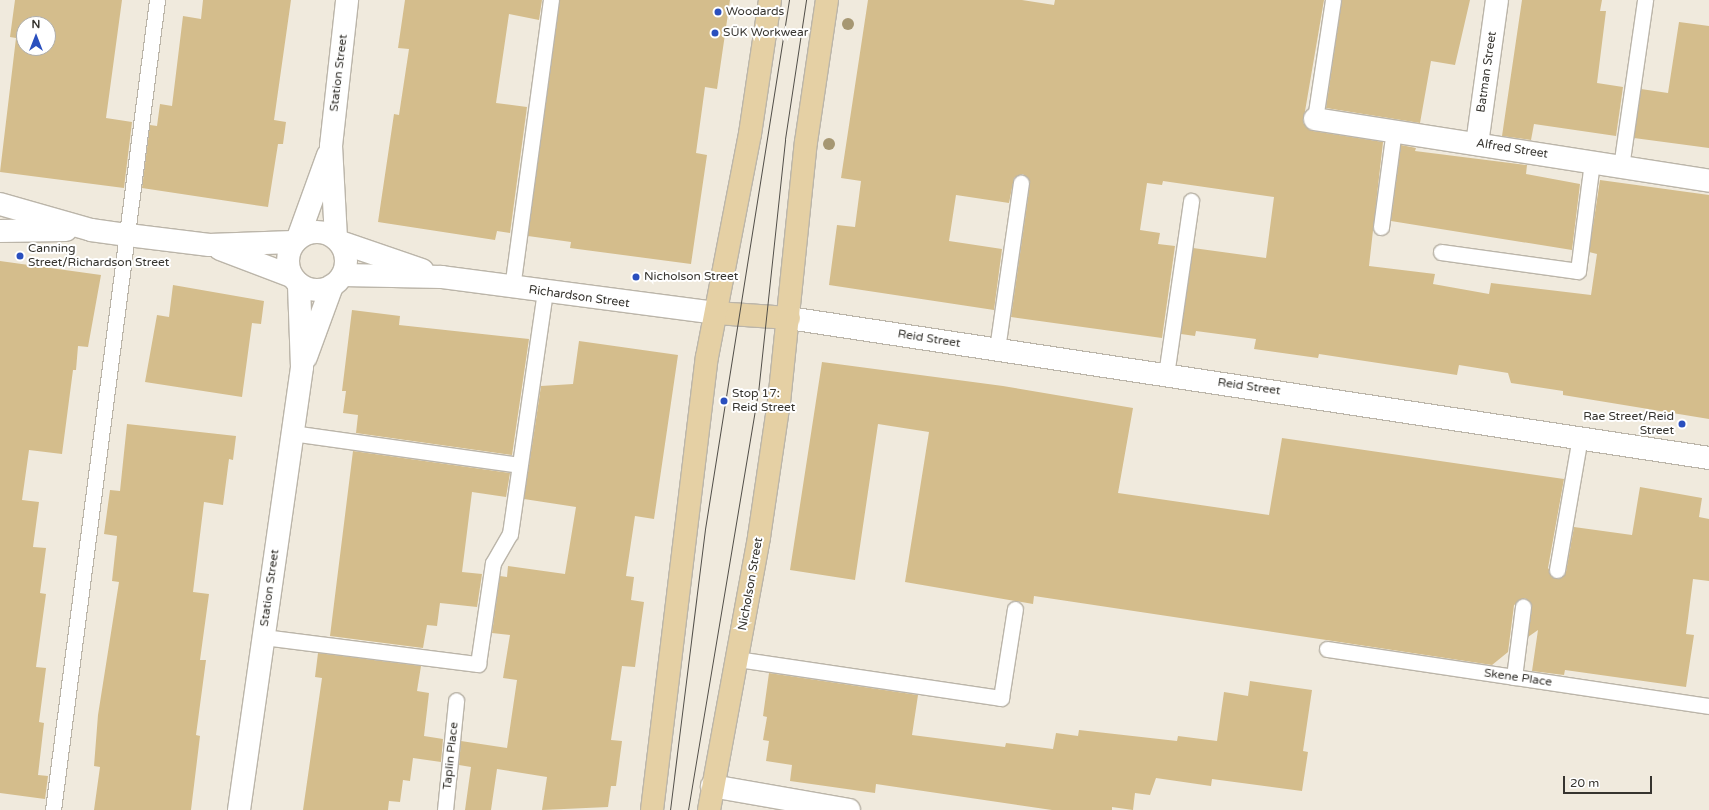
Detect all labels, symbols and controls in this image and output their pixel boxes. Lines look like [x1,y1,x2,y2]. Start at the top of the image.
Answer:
place label: Woodards [726,5,784,19]
marker: Woodards [713,7,723,17]
north arrow [16,16,56,56]
text: N [32,18,40,31]
place label: SÜK Workwear [723,26,808,40]
marker: SÜK Workwear [710,28,720,38]
street label: Batman Street [1474,30,1500,114]
street label: Station Street [327,33,351,113]
street label: Alfred Street [1475,136,1549,162]
place label: Canning Street/Richardson Street [28,242,169,270]
marker: Canning Street/Richardson Street [15,251,25,261]
place label: Nicholson Street [644,270,738,284]
marker: Nicholson Street [631,272,641,282]
street label: Richardson Street [528,283,630,311]
street label: Reid Street [897,327,961,351]
street label: Reid Street [1217,375,1281,399]
place label: Stop 17: Reid Street [732,387,795,415]
marker: Stop 17: Reid Street [719,396,729,406]
place label: Rae Street/Reid Street [1583,410,1674,438]
marker: Rae Street/Reid Street [1677,419,1687,429]
street label: Nicholson Street [736,536,766,632]
street label: Station Street [257,548,283,628]
street label: Skene Place [1483,666,1553,690]
street label: Taplin Place [440,721,462,791]
scale bar [1565,768,1654,794]
text: 20 m [1570,776,1599,790]

